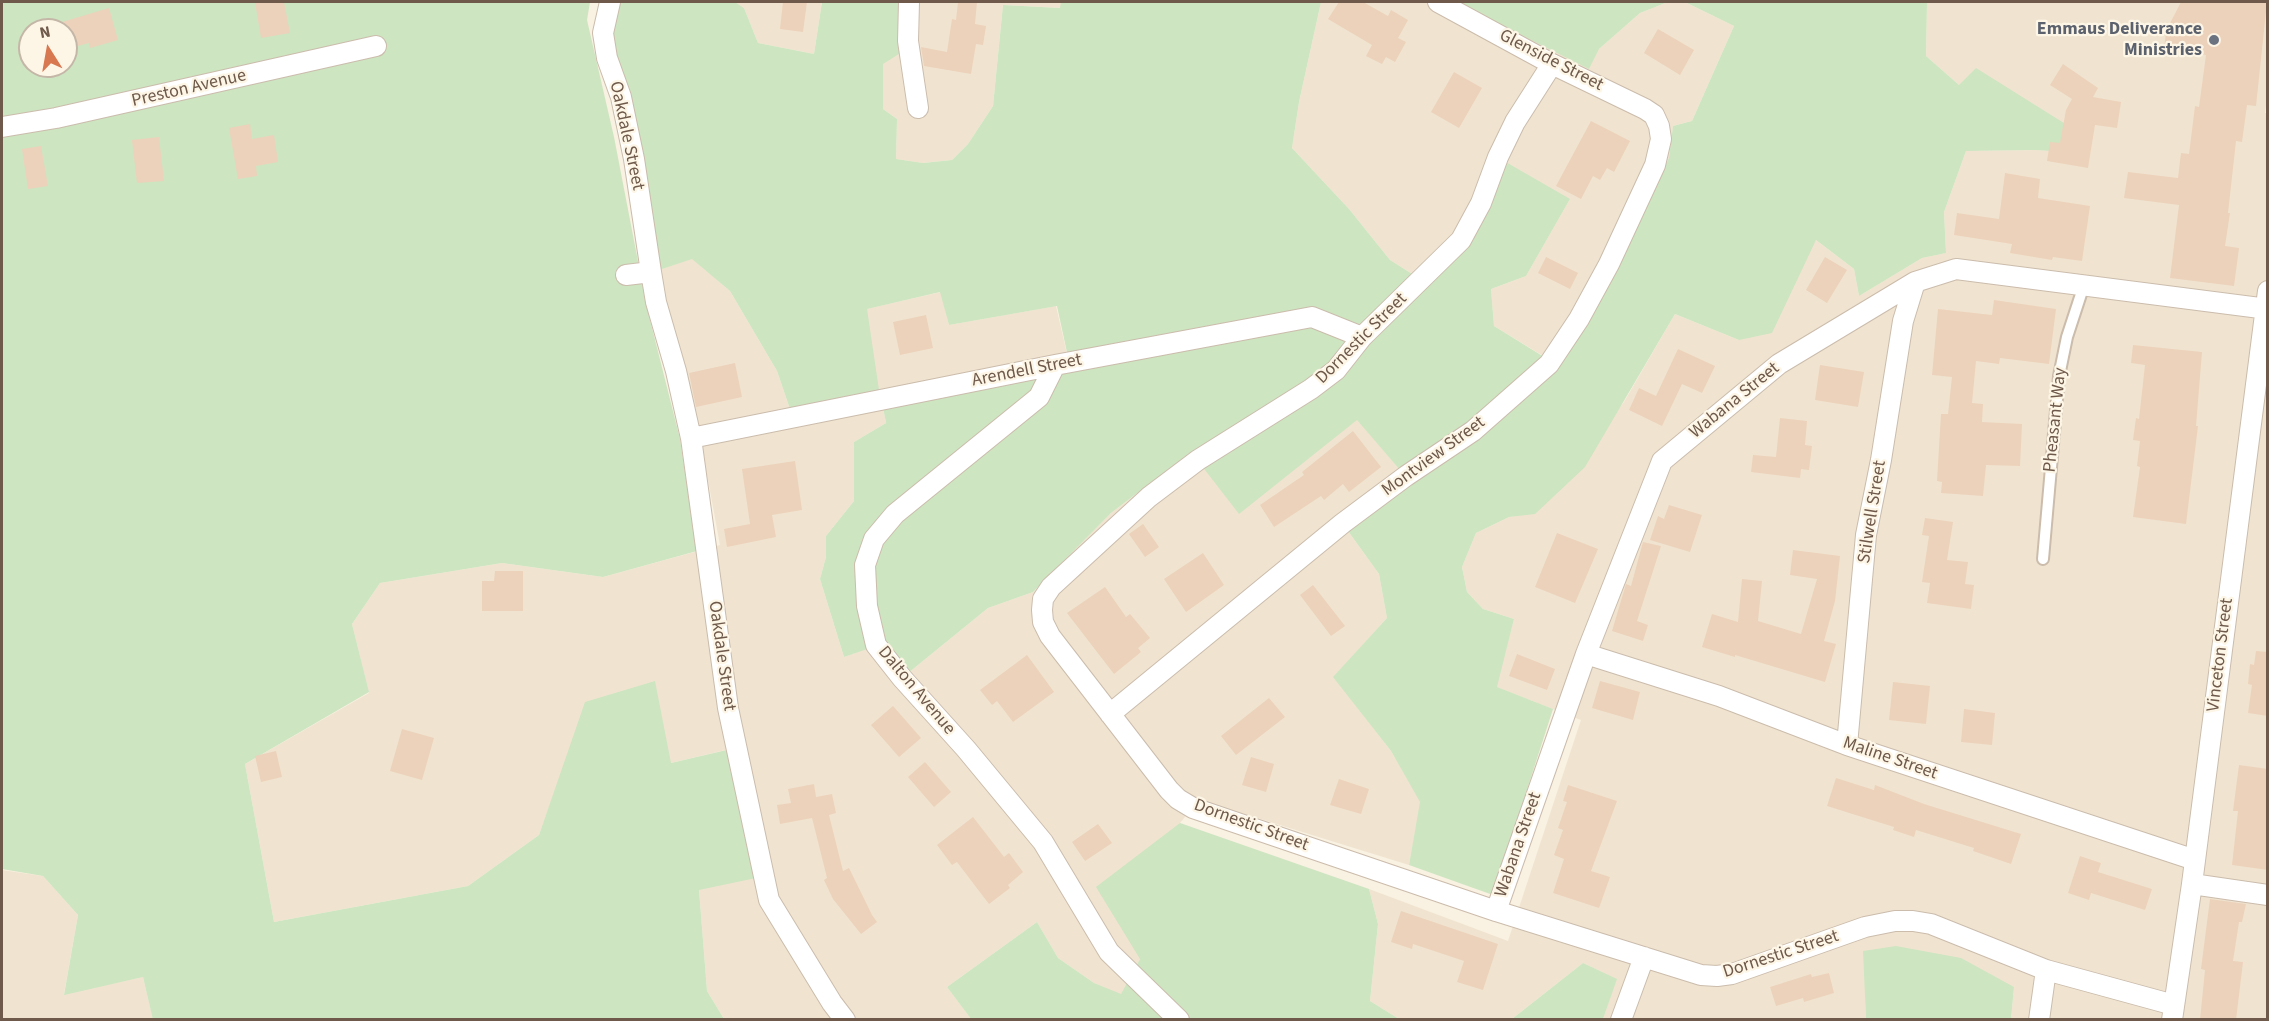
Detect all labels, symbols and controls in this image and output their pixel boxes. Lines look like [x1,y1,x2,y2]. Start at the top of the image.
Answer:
north arrow [18,18,78,78]
place label: Emmaus Deliverance Ministries [2037,19,2202,62]
text: N [38,20,52,44]
street label: Glenside Street [1495,25,1607,97]
marker: Emmaus Deliverance Ministries [2207,33,2221,47]
street label: Preston Avenue [130,65,248,113]
street label: Oakdale Street [604,80,648,192]
street label: Dornestic Street [1312,289,1412,389]
street label: Arendell Street [970,350,1084,392]
street label: Wabana Street [1686,358,1784,444]
street label: Pheasant Way [2040,367,2072,473]
street label: Montview Street [1378,412,1490,502]
street label: Stilwell Street [1854,459,1892,565]
street label: Vinceton Street [2203,597,2239,713]
street label: Oakdale Street [703,600,739,712]
street label: Dalton Avenue [873,642,959,740]
street label: Maline Street [1840,733,1940,785]
street label: Wabana Street [1491,790,1547,900]
street label: Dornestic Street [1191,795,1311,857]
street label: Dornestic Street [1720,926,1842,984]

